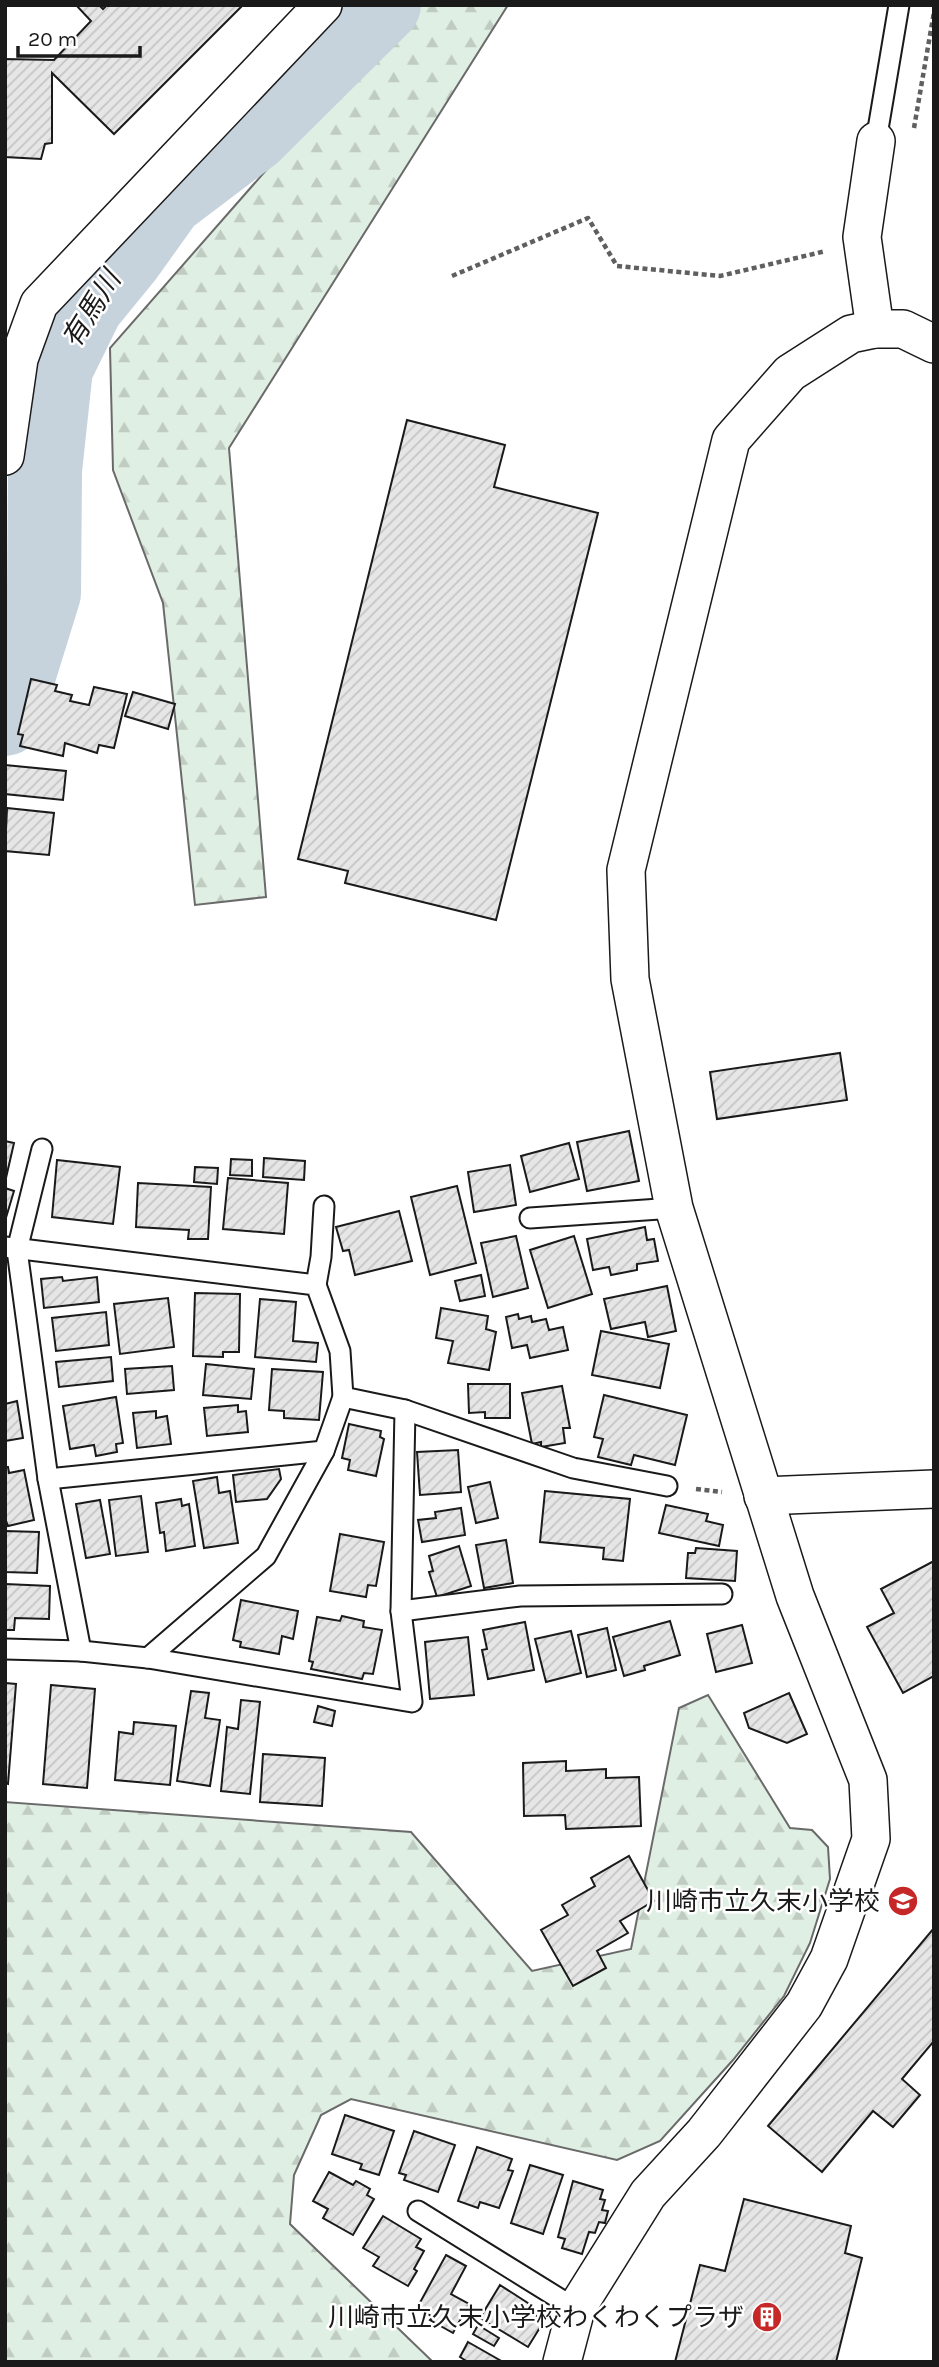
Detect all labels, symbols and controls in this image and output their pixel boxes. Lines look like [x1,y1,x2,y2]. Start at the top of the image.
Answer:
scale bar [18,14,140,58]
text: 20 m [28,27,77,51]
water label: 有馬川 [55,262,129,353]
school or university icon: 川崎市立久末小学校 [886,1884,920,1918]
place label: 川崎市立久末小学校 [646,1886,880,1917]
building icon: 川崎市立久末小学校わくわくプラザ [750,2300,784,2334]
place label: 川崎市立久末小学校わくわくプラザ [328,2302,744,2333]

